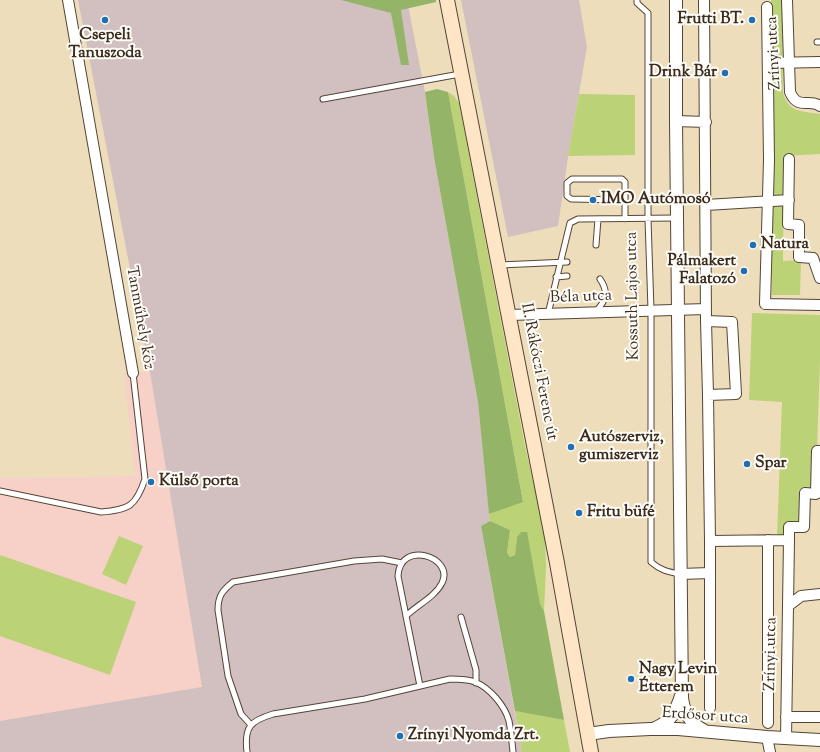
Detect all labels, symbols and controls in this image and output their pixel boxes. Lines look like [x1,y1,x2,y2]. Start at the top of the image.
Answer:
place label: Frutti BT. [678,10,744,30]
marker: Csepeli Tanuszoda [100,15,110,25]
marker: Frutti BT. [747,15,757,25]
street label: Zrínyi utca [763,16,787,90]
place label: Csepeli Tanuszoda [68,26,142,64]
place label: Drink Bár [649,63,717,83]
marker: Drink Bár [720,68,730,78]
place label: IMO Autómosó [601,190,711,210]
marker: IMO Autómosó [588,195,598,205]
street label: Kossuth Lajos utca [623,231,645,361]
place label: Natura [761,235,809,255]
marker: Natura [748,240,758,250]
place label: Pálmakert Falatozó [667,252,736,290]
street label: Tanműhely köz [120,265,158,371]
marker: Pálmakert Falatozó [739,266,749,276]
street label: Béla utca [550,287,612,309]
street label: II. Rákóczi Ferenc út [515,302,561,442]
place label: Autószerviz, gumiszerviz [579,428,664,466]
marker: Autószerviz, gumiszerviz [566,442,576,452]
place label: Spar [755,454,787,474]
marker: Spar [742,459,752,469]
place label: Külső porta [159,472,239,492]
marker: Külső porta [146,477,156,487]
place label: Fritu büfé [587,503,655,523]
marker: Fritu büfé [574,508,584,518]
street label: Zrínyi utca [762,617,782,691]
place label: Nagy Levin Étterem [639,660,717,698]
marker: Nagy Levin Étterem [626,674,636,684]
street label: Erdősor utca [661,704,749,730]
place label: Zrínyi Nyomda Zrt. [408,726,539,746]
marker: Zrínyi Nyomda Zrt. [395,731,405,741]

